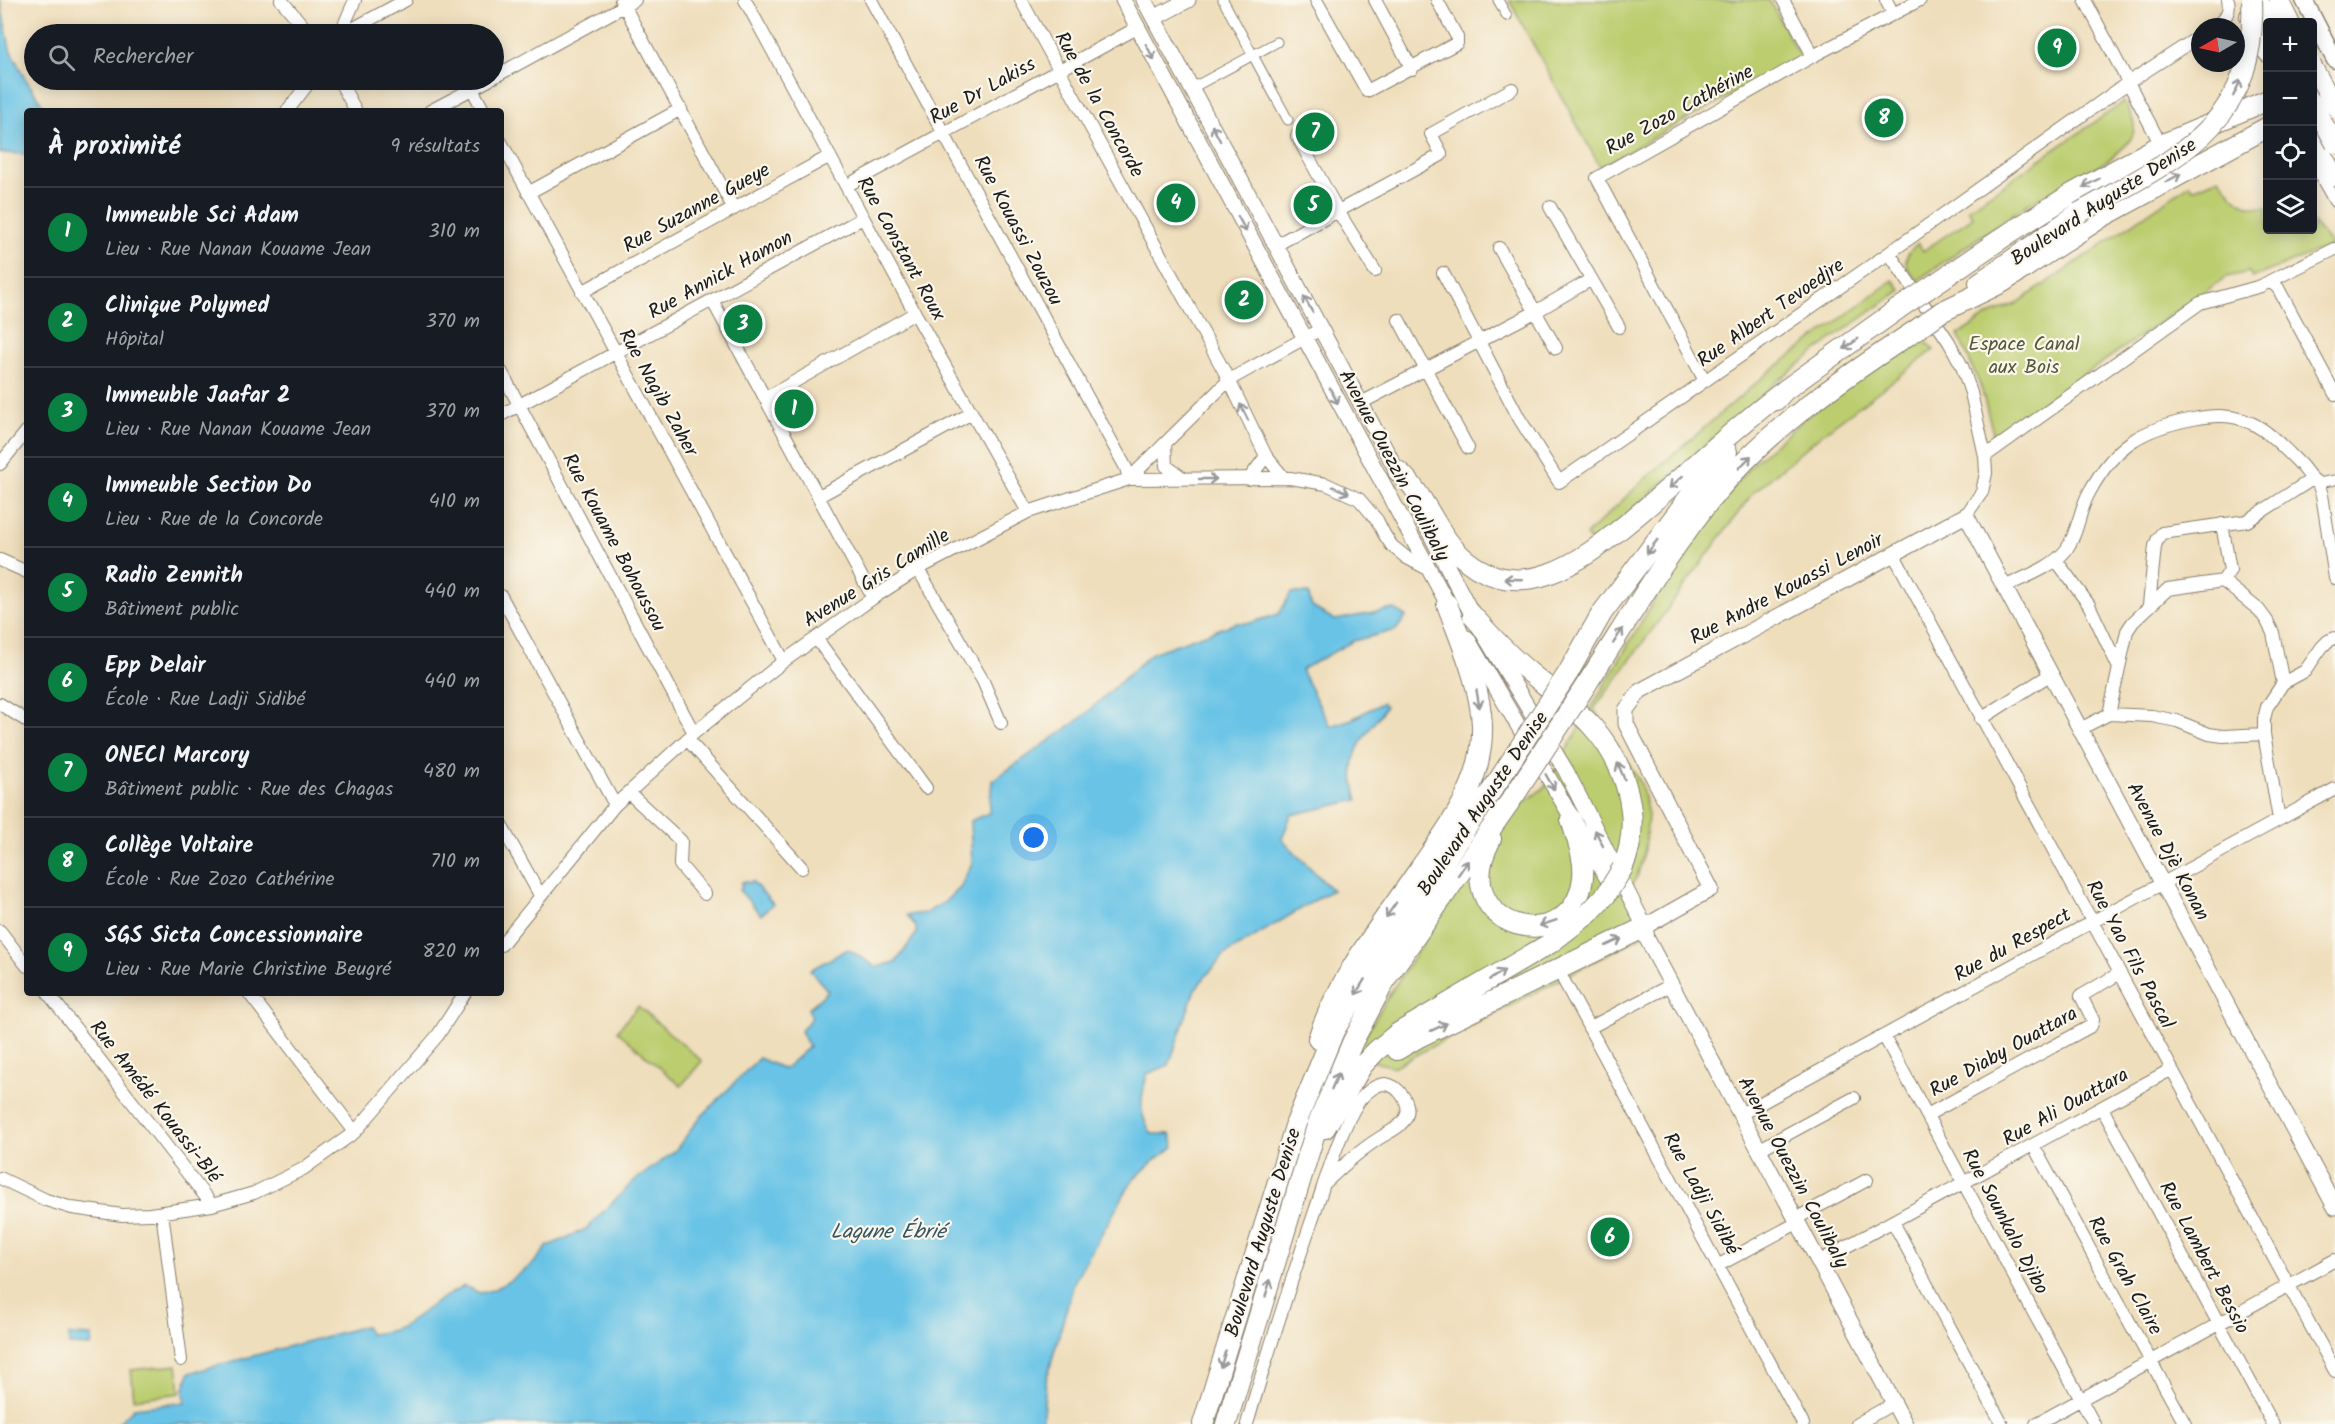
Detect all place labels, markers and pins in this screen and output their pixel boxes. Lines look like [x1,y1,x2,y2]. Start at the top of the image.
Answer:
pin: 9 [2038,26,2076,70]
pin: 8 [1864,96,1904,140]
pin: 7 [1296,110,1334,154]
pin: 4 [1156,180,1196,226]
pin: 5 [1294,182,1332,228]
pin: 2 [1224,278,1264,322]
pin: 3 [724,302,762,346]
pin: 1 [774,386,814,432]
pin: 6 [1590,1214,1630,1260]

